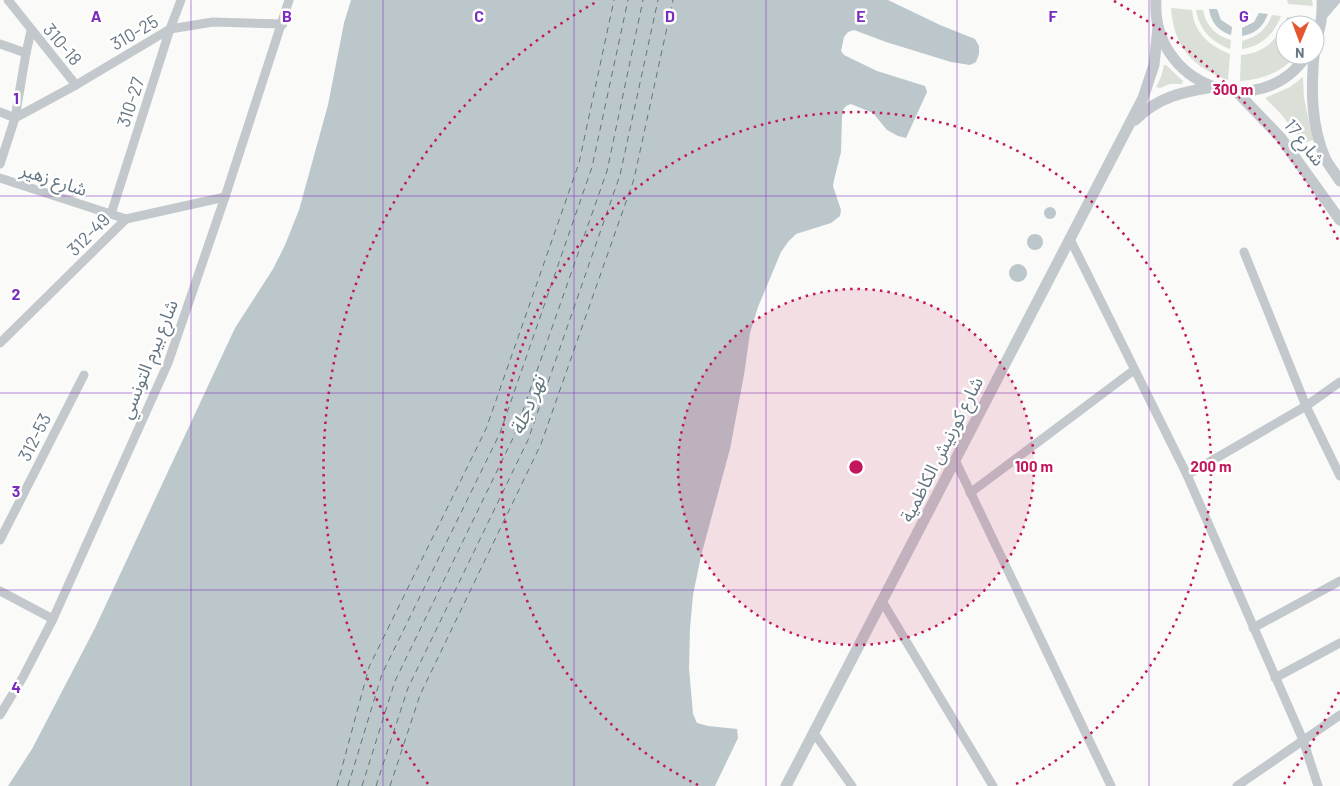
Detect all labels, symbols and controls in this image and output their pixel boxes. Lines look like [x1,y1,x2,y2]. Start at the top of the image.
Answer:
text: A [91,6,102,25]
text: B [282,6,292,25]
text: C [474,6,484,25]
text: D [665,6,675,25]
text: E [856,6,866,25]
text: F [1049,6,1058,25]
text: G [1239,6,1249,25]
street label: 310-25 [106,10,162,54]
north arrow [1275,15,1325,65]
street label: 310-18 [39,18,87,70]
text: N [1295,45,1305,62]
street label: 310-27 [112,74,148,130]
text: 300 m [1213,80,1253,98]
text: 1 [13,88,19,107]
street label: شارع 17 [1277,114,1330,172]
street label: شارع زهير [16,158,90,204]
street label: 312-49 [62,208,114,260]
text: 2 [12,284,21,303]
street label: شارع بيرم التونسي [114,296,186,423]
water label: نهر دجلة [504,371,551,438]
street label: شارع كورنيش الكاظمية [895,373,991,527]
street label: 312-53 [13,409,55,465]
text: 100 m [1015,457,1053,475]
text: 200 m [1190,457,1232,475]
centre of rings [847,458,865,476]
text: 3 [12,481,20,500]
text: 4 [11,677,21,696]

